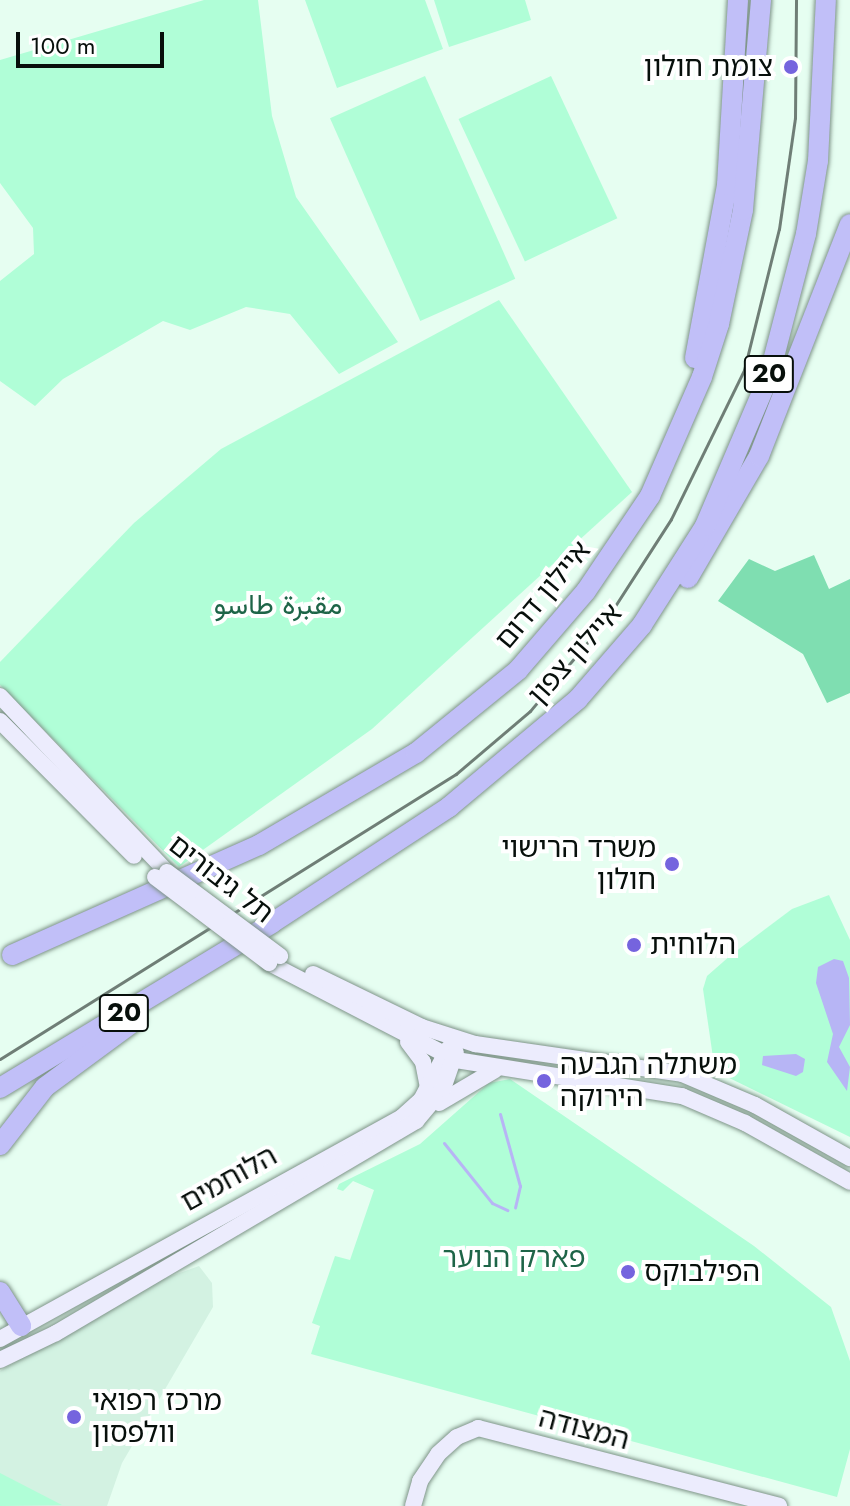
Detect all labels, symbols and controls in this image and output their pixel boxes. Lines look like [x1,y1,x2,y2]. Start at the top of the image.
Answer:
scale bar [20,16,168,66]
text: 100 m [30,28,96,63]
place label: צומת חולון [644,50,773,84]
marker: צומת חולון [780,56,802,78]
road number: 20 [743,352,795,396]
street label: איילון דרום [488,534,598,656]
park label: مقبرة طاسو [214,588,342,622]
street label: איילון צפון [521,597,629,711]
street label: תל גיבורים [162,828,280,930]
place label: משרד הרישוי חולון [501,831,656,897]
marker: משרד הרישוי חולון [663,855,681,873]
place label: הלוחית [650,928,736,962]
marker: הלוחית [625,936,643,954]
road number: 20 [98,991,150,1035]
place label: משתלה הגבעה הירוקה [560,1048,737,1114]
marker: משתלה הגבעה הירוקה [535,1072,553,1090]
street label: הלוחמים [175,1139,283,1219]
park label: פארק הנוער [443,1241,585,1275]
place label: הפילבוקס [644,1255,760,1289]
marker: הפילבוקס [619,1263,637,1281]
place label: מרכז רפואי וולפסון [92,1384,222,1450]
street label: המצודה [535,1401,633,1457]
marker: מרכז רפואי וולפסון [63,1406,85,1428]

